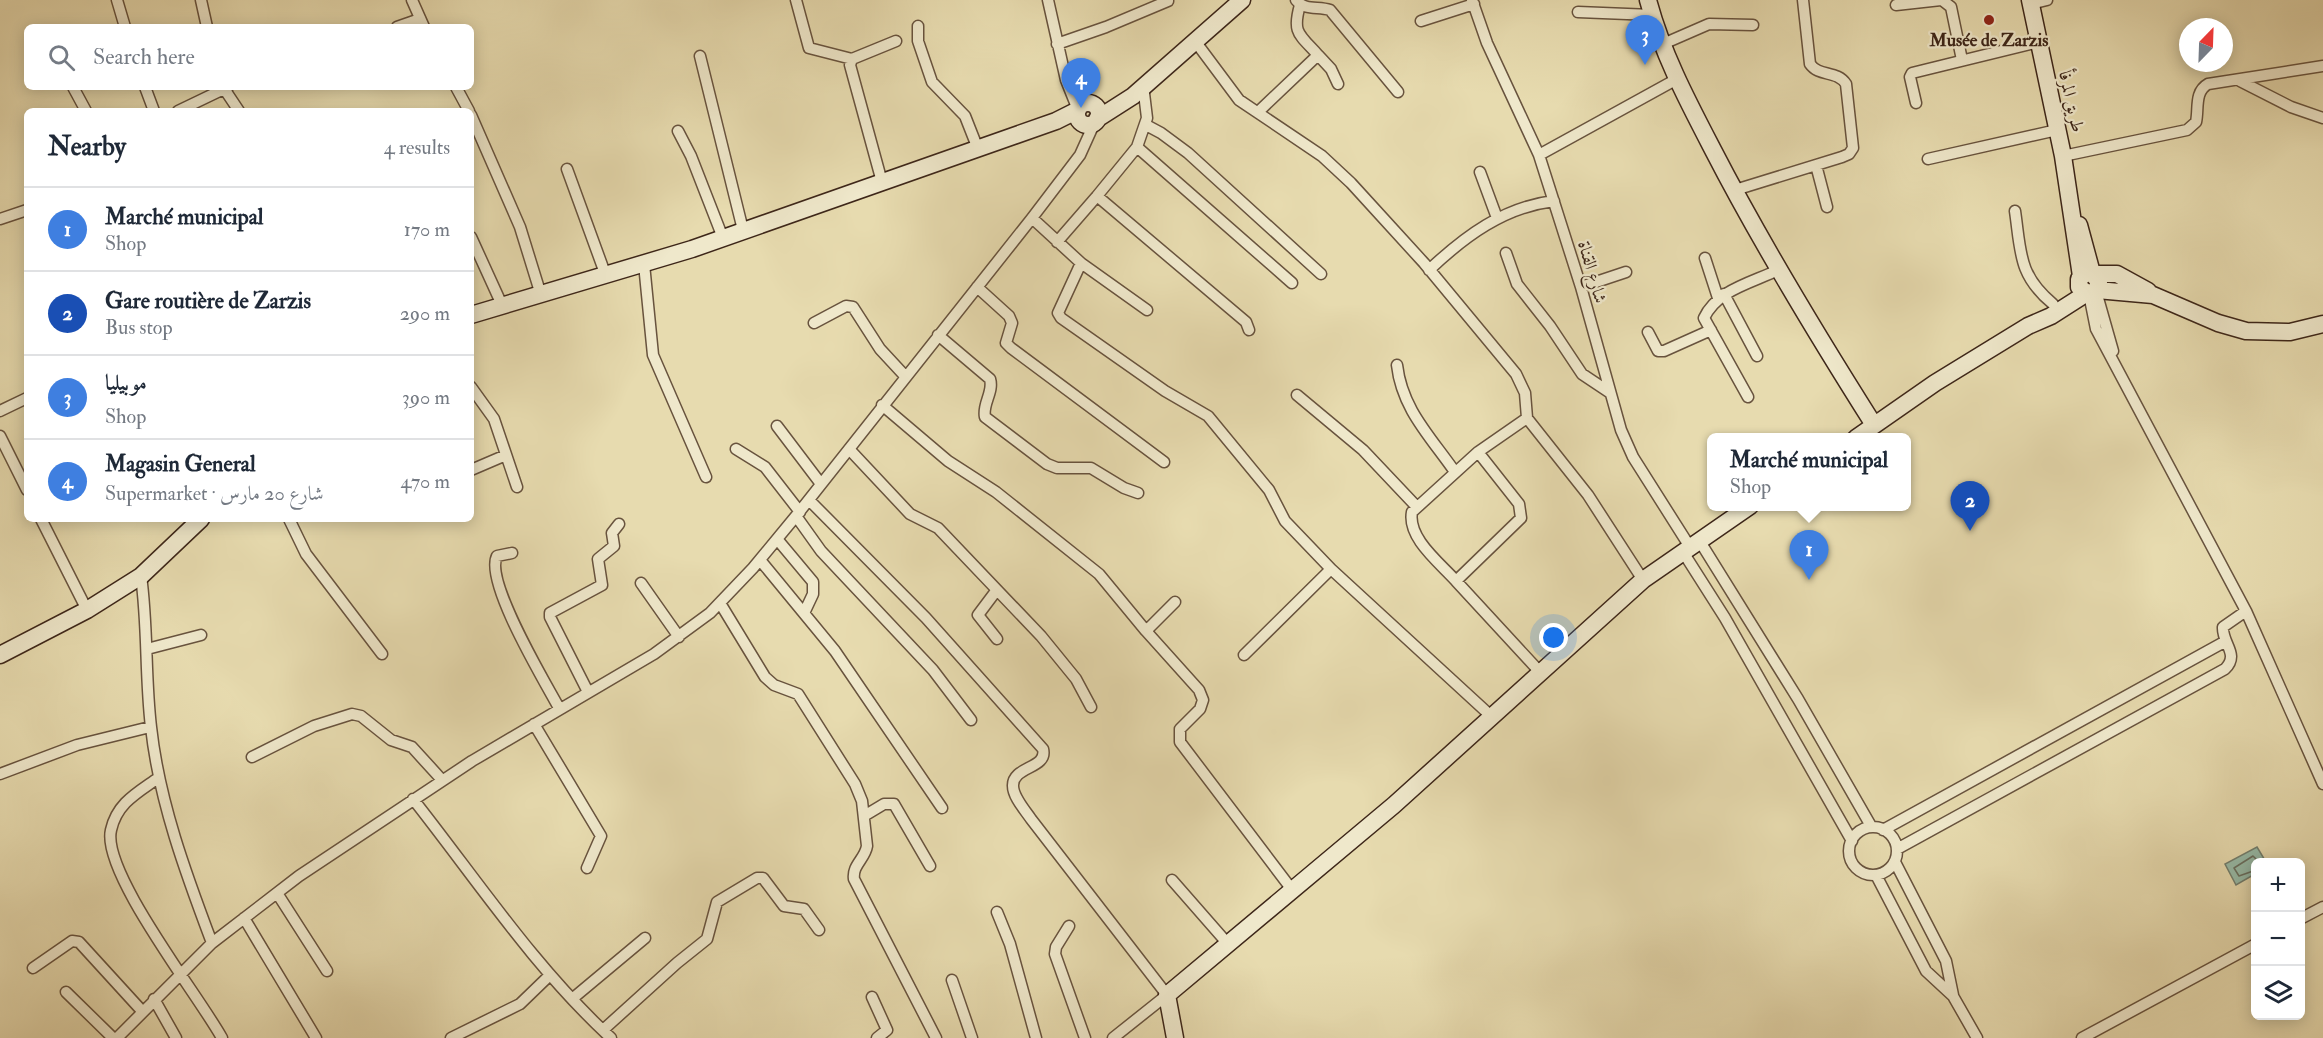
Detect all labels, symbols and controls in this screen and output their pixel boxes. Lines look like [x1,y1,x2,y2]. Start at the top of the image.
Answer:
marker: Musée de Zarzis [1982,13,1996,27]
pin: 3 [1626,16,1664,65]
north arrow [2179,18,2233,72]
search box [24,24,474,90]
place label: Musée de Zarzis [1929,29,2048,52]
icon: search [45,41,78,74]
text: Search here [93,43,195,71]
pin: 4 [1062,58,1100,108]
street label: طريق المرفأ [2053,67,2091,135]
text: Nearby [48,131,126,163]
text: 4 results [384,135,450,160]
text: Marché municipal [105,203,263,231]
text: 1 [64,217,71,242]
text: 170 m [404,217,450,242]
text: Shop [105,231,146,256]
street label: شارع القناة [1569,238,1612,307]
text: Gare routière de Zarzis [105,287,311,315]
text: 2 [62,301,73,326]
text: 290 m [400,301,450,326]
text: Bus stop [105,315,173,340]
text: موبيليا [105,369,147,397]
text: 3 [64,385,71,410]
text: 390 m [402,385,450,410]
text: Shop [105,404,146,429]
popup [1707,433,1911,511]
text: Marché municipal [1730,446,1888,474]
text: Magasin General [105,450,256,478]
text: 4 [62,469,73,494]
text: 470 m [401,469,450,494]
text: Shop [1730,474,1771,499]
text: Supermarket · شارع 20 مارس [105,481,324,506]
pin: 2 [1950,482,1990,531]
pin: 1 [1790,530,1828,580]
your location [1539,623,1568,652]
map controls [2251,858,2305,1020]
button: + [2251,858,2305,912]
button: − [2251,912,2305,966]
button: layers [2251,966,2305,1020]

